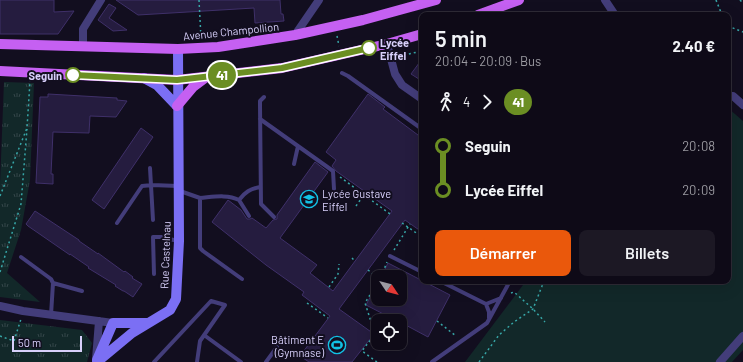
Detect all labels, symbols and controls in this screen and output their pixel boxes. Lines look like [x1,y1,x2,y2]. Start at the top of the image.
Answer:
street label: Avenue Champollion [182,19,280,42]
text: 5 min [435,25,487,51]
place label: Lycée Eiffel [380,36,409,62]
text: 2.40 € [672,37,715,55]
marker: Lycée Eiffel [361,40,377,56]
text: 20:04 – 20:09 · Bus [435,53,541,69]
line badge: 41 [204,62,240,88]
text: 41 [216,66,228,83]
marker: Seguin [65,67,81,83]
place label: Seguin [29,69,62,82]
icon: walk [435,91,457,113]
icon: forward [476,91,498,113]
text: 41 [512,93,524,110]
text: 4 [463,94,470,110]
text: Seguin [465,137,511,155]
text: 20:08 [682,138,715,154]
text: Lycée Eiffel [465,181,543,199]
text: 20:09 [682,182,715,198]
place label: Lycée Gustave Eiffel [322,187,391,213]
school or university icon: Lycée Gustave Eiffel [299,189,319,209]
street label: Rue Castelnau [157,221,173,289]
button: Démarrer [435,230,571,276]
button: Billets [579,230,715,276]
north arrow [371,270,407,306]
map controls [371,270,407,350]
button: locate [371,314,407,350]
place label: Bâtiment E (Gymnase) [271,333,324,359]
scale bar [12,334,82,353]
sports icon: Bâtiment E (Gymnase) [327,335,347,355]
text: 50 m [18,336,41,349]

